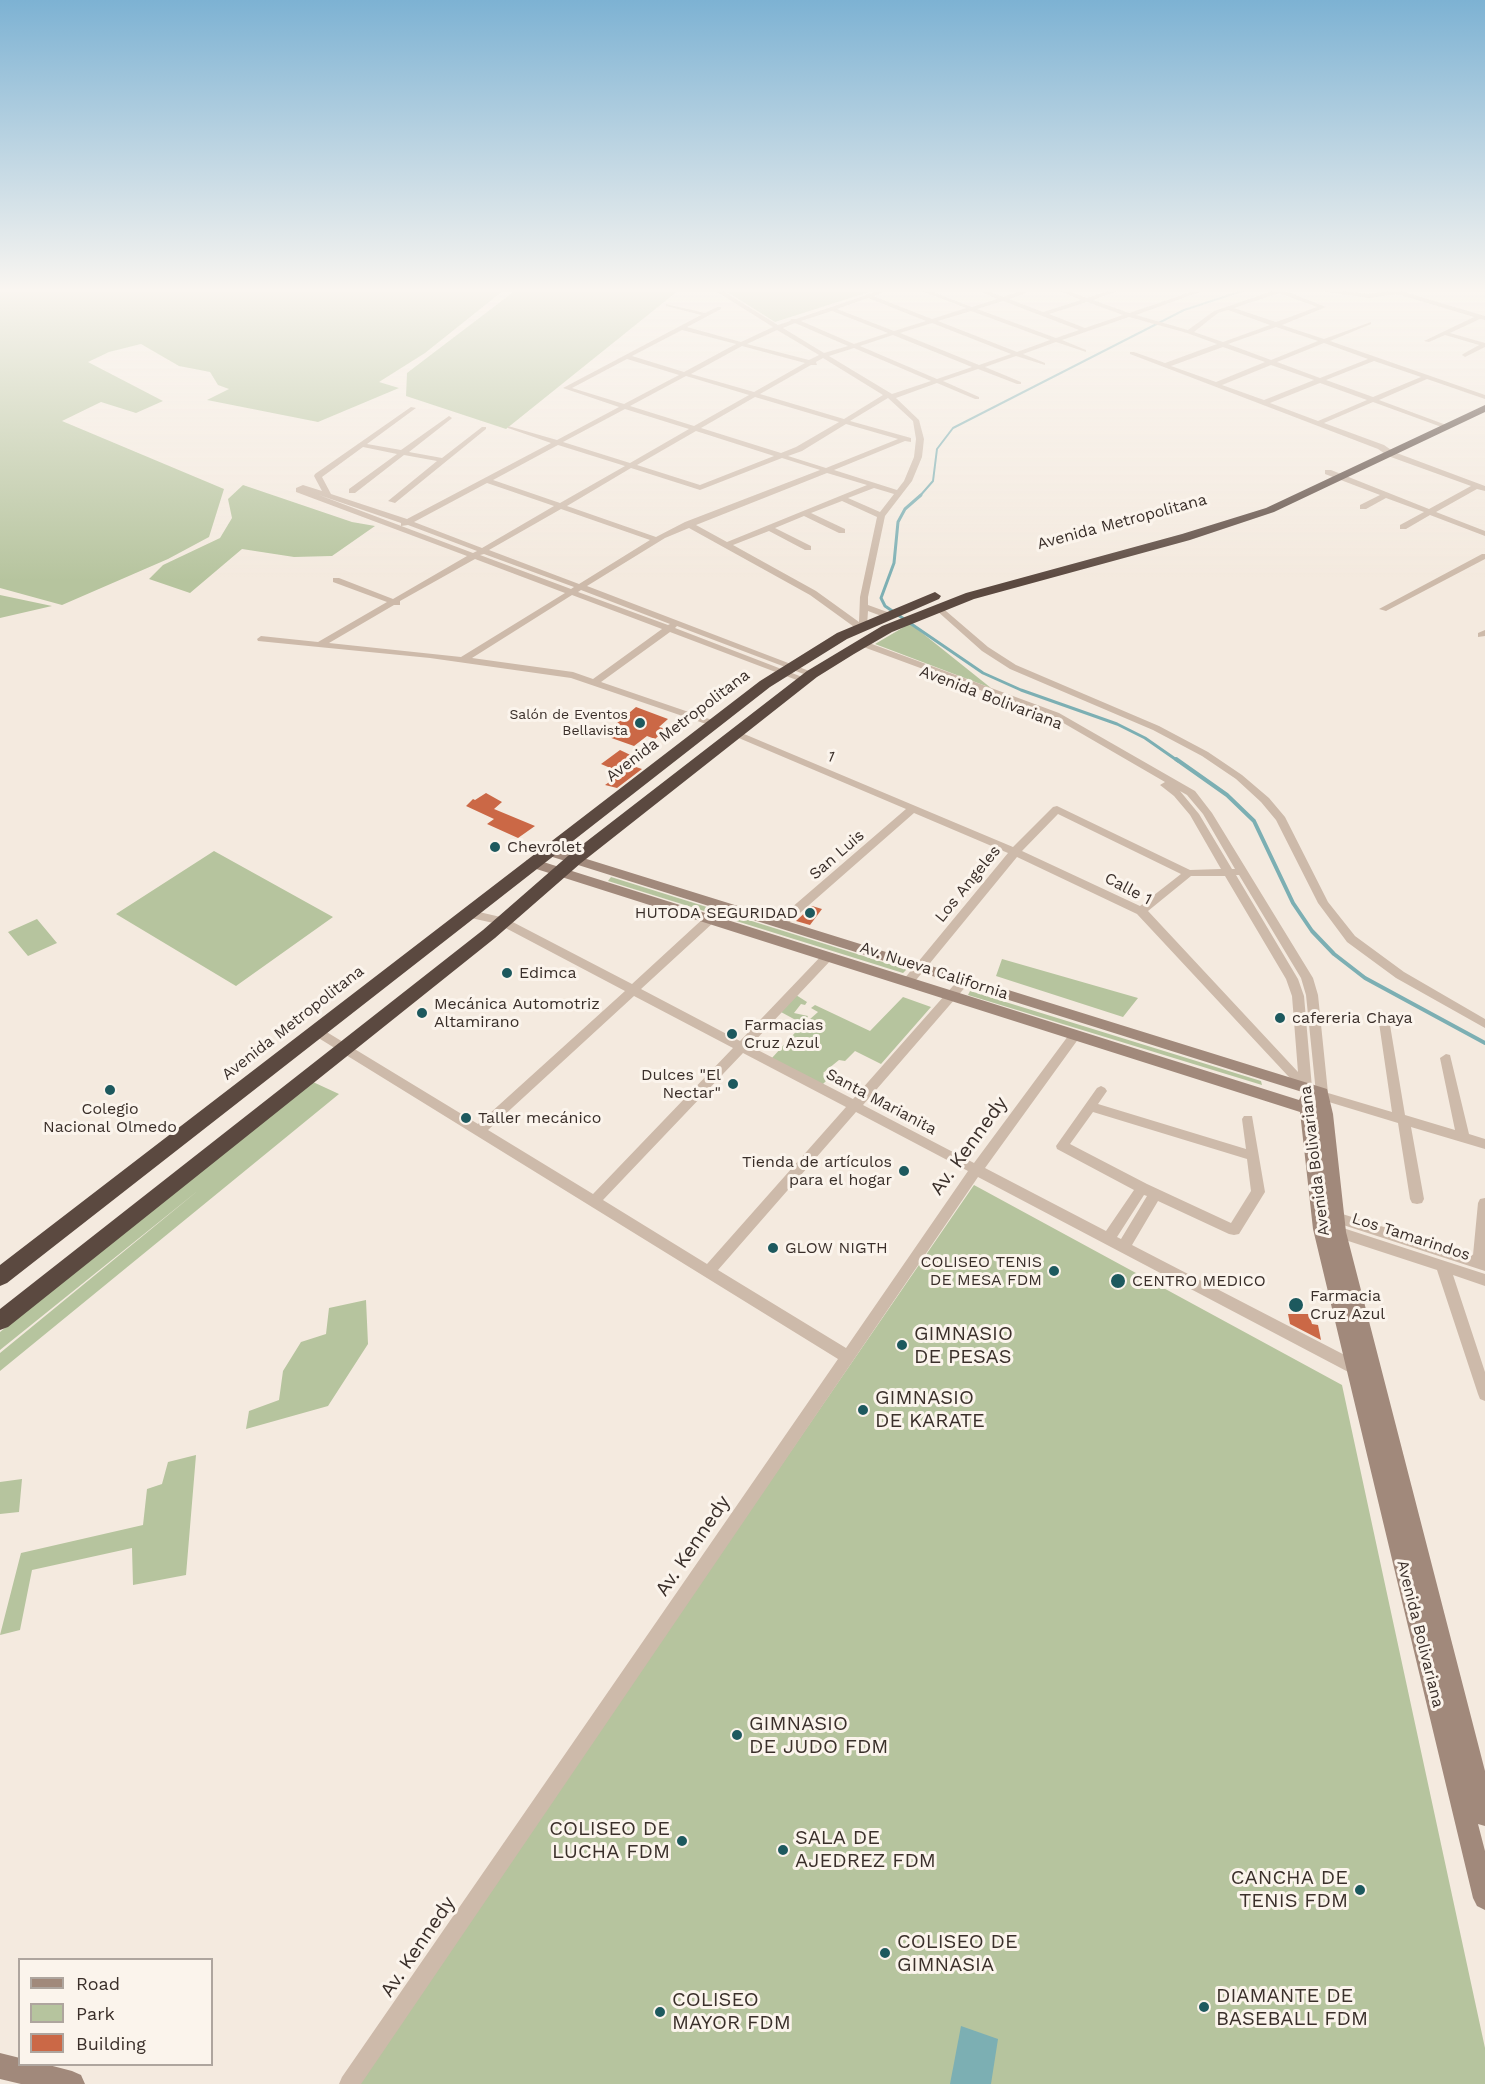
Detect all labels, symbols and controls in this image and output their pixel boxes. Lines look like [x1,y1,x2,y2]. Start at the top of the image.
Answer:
street label: Avenida Metropolitana [1035,490,1209,554]
street label: Avenida Bolivariana [917,662,1065,734]
street label: Avenida Metropolitana [602,666,754,786]
place label: Salón de Eventos Bellavista [509,707,628,740]
marker: Salón de Eventos Bellavista [633,716,647,730]
street label: 1 [824,747,838,767]
street label: San Luis [806,826,868,884]
place label: Chevrolet [507,837,582,857]
marker: Chevrolet [488,840,502,854]
street label: Los Angeles [931,842,1005,926]
street label: Calle 1 [1101,869,1155,909]
place label: HUTODA SEGURIDAD [635,903,798,923]
marker: HUTODA SEGURIDAD [803,906,817,920]
street label: Av. Nueva California [858,938,1010,1004]
street label: Avenida Metropolitana [218,962,368,1084]
place label: Edimca [519,963,576,983]
marker: Edimca [500,966,514,980]
place label: Mecánica Automotriz Altamirano [434,994,600,1032]
marker: Mecánica Automotriz Altamirano [415,1006,429,1020]
place label: cafereria Chaya [1292,1008,1413,1028]
marker: cafereria Chaya [1273,1011,1287,1025]
place label: Farmacias Cruz Azul [744,1015,824,1053]
marker: Farmacias Cruz Azul [725,1027,739,1041]
place label: Dulces "El Nectar" [641,1065,721,1103]
street label: Santa Marianita [822,1065,940,1139]
marker: Dulces "El Nectar" [726,1077,740,1091]
marker: Colegio Nacional Olmedo [103,1083,117,1097]
street label: Avenida Bolivariana [1296,1085,1334,1237]
street label: Av. Kennedy [925,1092,1013,1200]
place label: Colegio Nacional Olmedo [43,1099,177,1137]
place label: Taller mecánico [478,1108,601,1128]
marker: Taller mecánico [459,1111,473,1125]
place label: Tienda de artículos para el hogar [742,1152,892,1190]
marker: Tienda de artículos para el hogar [897,1164,911,1178]
street label: Los Tamarindos [1350,1209,1472,1265]
place label: GLOW NIGTH [785,1238,888,1258]
marker: GLOW NIGTH [766,1241,780,1255]
place label: COLISEO TENIS DE MESA FDM [920,1252,1042,1290]
marker: COLISEO TENIS DE MESA FDM [1047,1264,1061,1278]
place label: CENTRO MEDICO [1132,1271,1266,1291]
marker: CENTRO MEDICO [1109,1272,1127,1290]
place label: Farmacia Cruz Azul [1310,1286,1385,1324]
marker: Farmacia Cruz Azul [1287,1296,1305,1314]
place label: GIMNASIO DE PESAS [914,1322,1013,1369]
marker: GIMNASIO DE PESAS [895,1338,909,1352]
place label: GIMNASIO DE KARATE [875,1386,985,1433]
marker: GIMNASIO DE KARATE [856,1403,870,1417]
street label: Av. Kennedy [650,1491,736,1601]
street label: Avenida Bolivariana [1392,1558,1448,1710]
place label: GIMNASIO DE JUDO FDM [749,1712,888,1759]
marker: GIMNASIO DE JUDO FDM [730,1728,744,1742]
place label: COLISEO DE LUCHA FDM [549,1817,670,1864]
place label: SALA DE AJEDREZ FDM [795,1826,936,1873]
marker: COLISEO DE LUCHA FDM [675,1834,689,1848]
marker: SALA DE AJEDREZ FDM [776,1843,790,1857]
place label: CANCHA DE TENIS FDM [1231,1866,1348,1913]
marker: CANCHA DE TENIS FDM [1353,1883,1367,1897]
street label: Av. Kennedy [375,1892,461,2002]
place label: COLISEO DE GIMNASIA [897,1930,1018,1977]
marker: COLISEO DE GIMNASIA [878,1946,892,1960]
legend [18,1958,213,2066]
text: Road [76,1973,120,1994]
place label: DIAMANTE DE BASEBALL FDM [1216,1984,1368,2031]
place label: COLISEO MAYOR FDM [672,1988,791,2035]
marker: DIAMANTE DE BASEBALL FDM [1197,2000,1211,2014]
text: Park [76,2003,115,2024]
marker: COLISEO MAYOR FDM [653,2005,667,2019]
text: Building [76,2033,146,2054]

